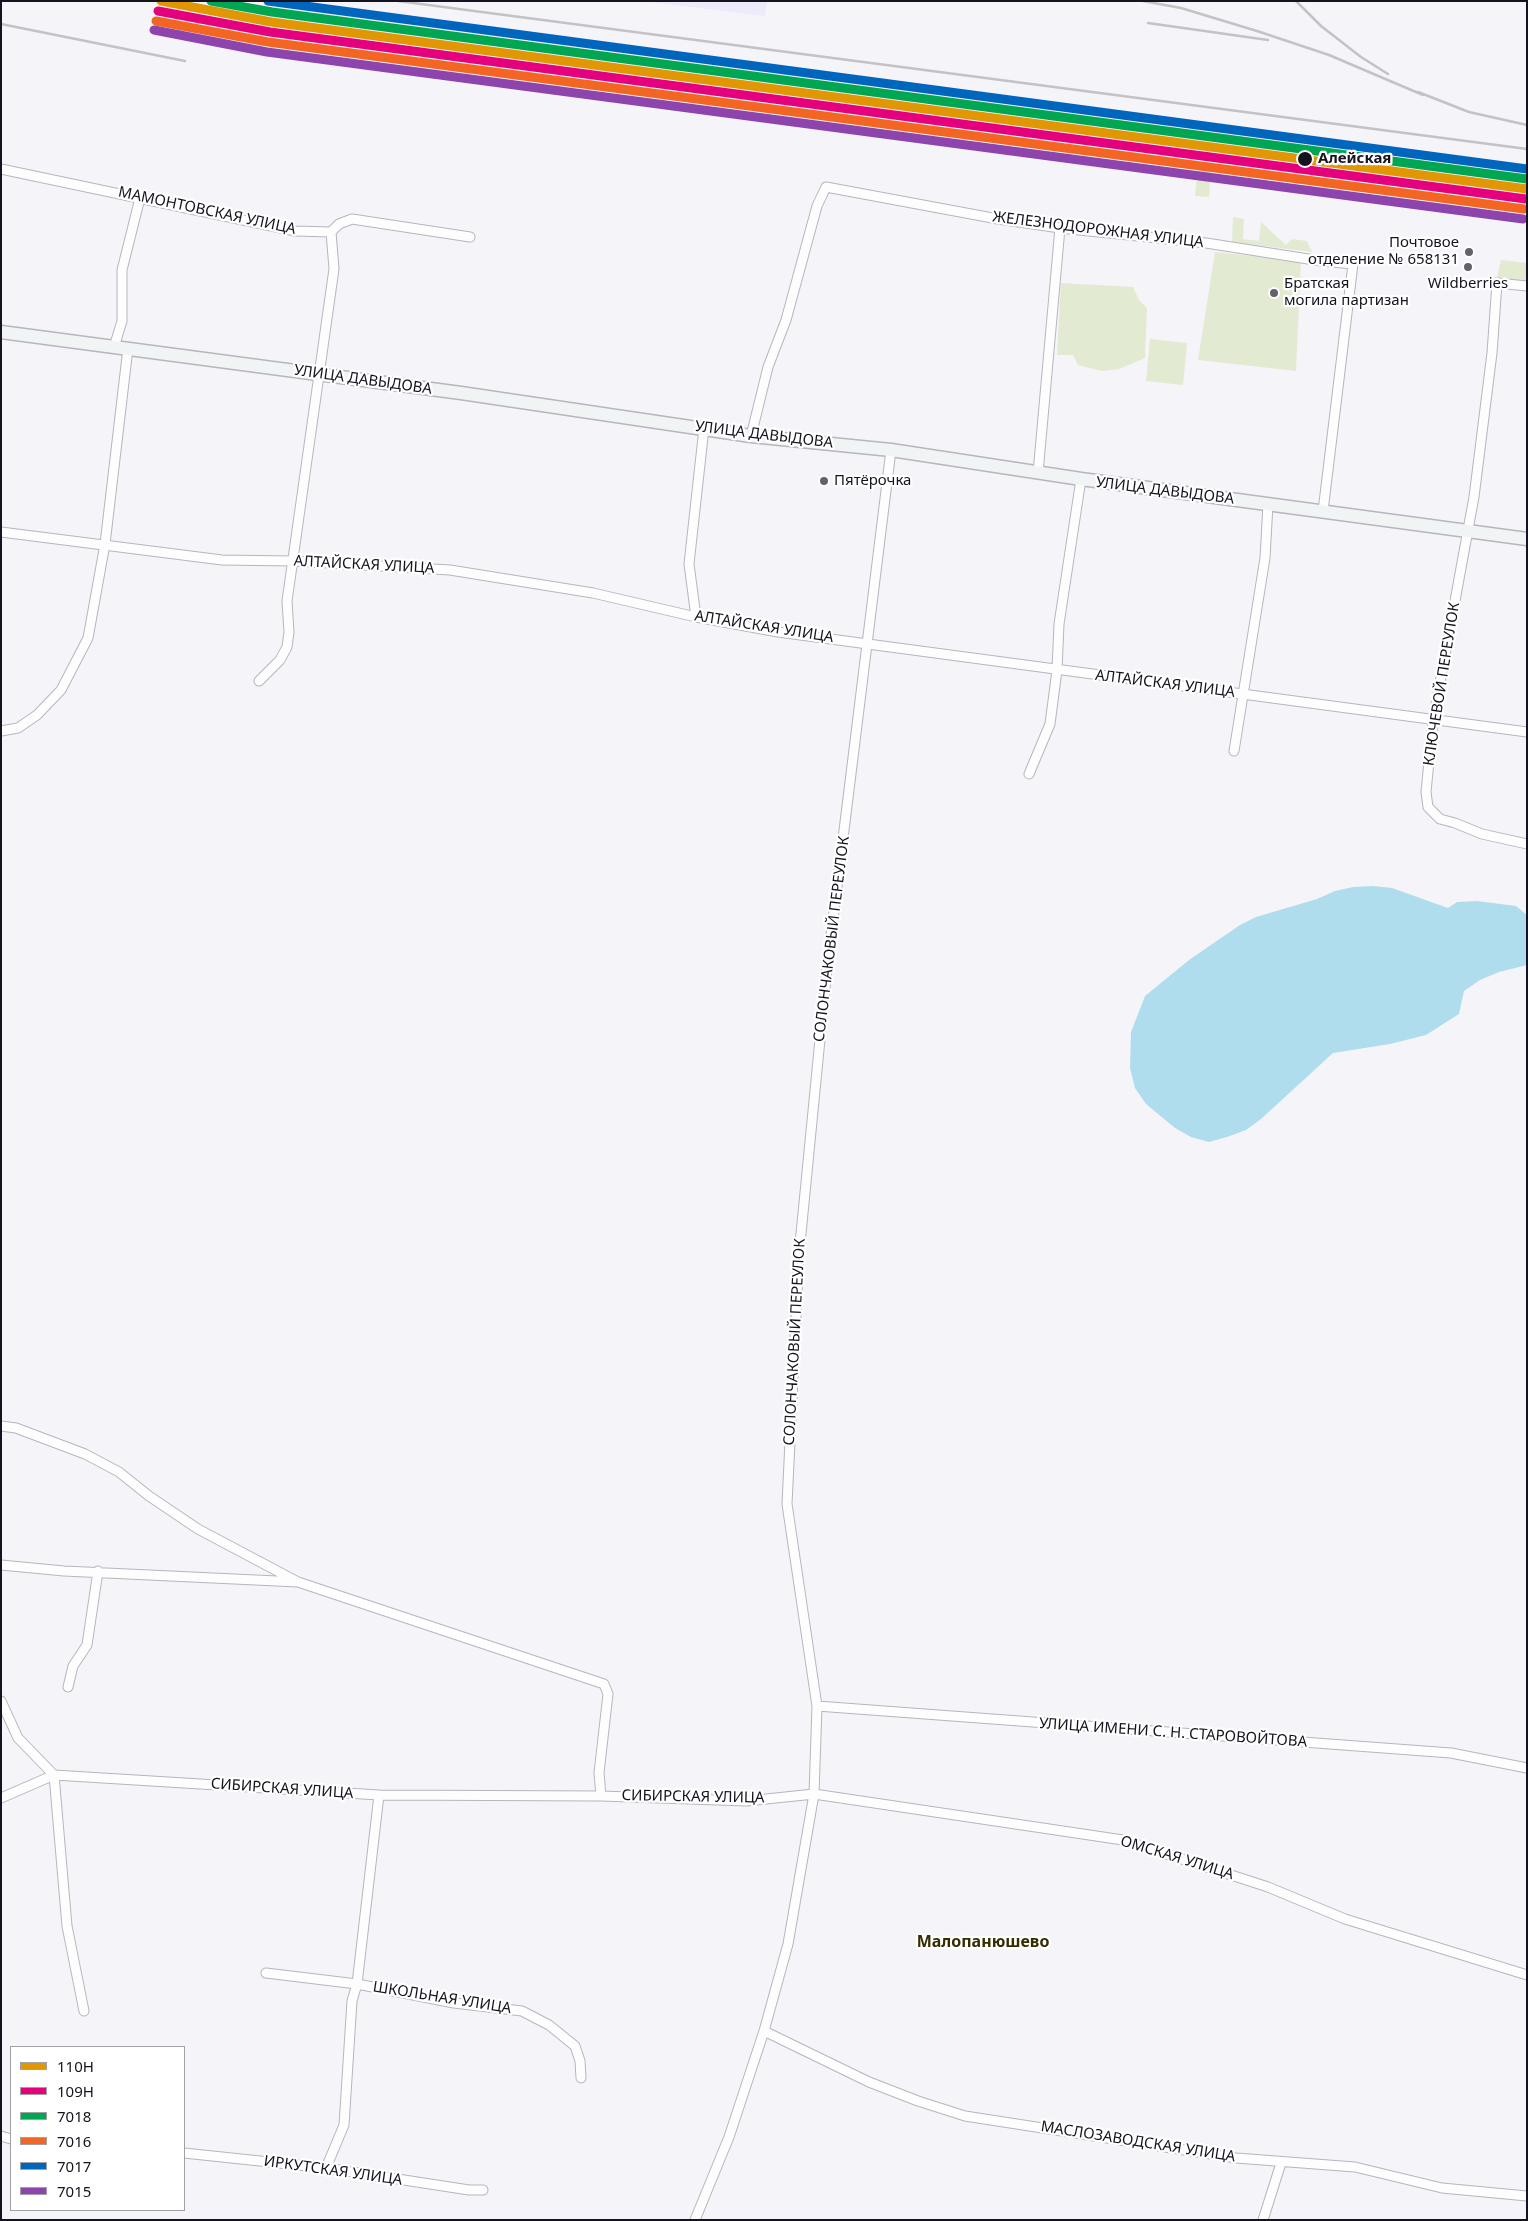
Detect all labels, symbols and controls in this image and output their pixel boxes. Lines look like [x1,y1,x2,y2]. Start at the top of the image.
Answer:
marker: Алейская [1296,150,1314,168]
place label: Алейская [1318,150,1391,168]
street label: МАМОНТОВСКАЯ УЛИЦА [117,183,297,239]
street label: ЖЕЛЕЗНОДОРОЖНАЯ УЛИЦА [991,208,1205,252]
place label: Почтовое отделение № 658131 [1308,234,1459,269]
marker: Почтовое отделение № 658131 [1463,246,1475,258]
marker: Wildberries [1462,261,1474,273]
place label: Братская могила партизан [1284,275,1409,310]
place label: Wildberries [1428,275,1508,293]
marker: Братская могила партизан [1268,287,1280,299]
street label: УЛИЦА ДАВЫДОВА [293,361,433,399]
street label: УЛИЦА ДАВЫДОВА [694,418,834,452]
place label: Пятёрочка [834,472,911,490]
street label: УЛИЦА ДАВЫДОВА [1095,474,1235,508]
marker: Пятёрочка [818,475,830,487]
street label: АЛТАЙСКАЯ УЛИЦА [293,552,435,578]
street label: КЛЮЧЕВОЙ ПЕРЕУЛОК [1420,601,1464,767]
street label: АЛТАЙСКАЯ УЛИЦА [693,607,835,647]
street label: АЛТАЙСКАЯ УЛИЦА [1094,666,1236,702]
street label: СОЛОНЧАКОВЫЙ ПЕРЕУЛОК [810,835,854,1043]
street label: СОЛОНЧАКОВЫЙ ПЕРЕУЛОК [781,1238,809,1446]
street label: УЛИЦА ИМЕНИ С. Н. СТАРОВОЙТОВА [1038,1715,1308,1751]
street label: СИБИРСКАЯ УЛИЦА [210,1775,354,1803]
street label: СИБИРСКАЯ УЛИЦА [621,1787,765,1807]
street label: ОМСКАЯ УЛИЦА [1118,1832,1236,1884]
district label: Малопанюшево [917,1932,1049,1952]
street label: ШКОЛЬНАЯ УЛИЦА [371,1978,513,2018]
legend [10,2046,185,2211]
text: 110Н [57,2056,94,2076]
text: 109Н [57,2081,94,2101]
text: 7018 [57,2106,91,2126]
street label: МАСЛОЗАВОДСКАЯ УЛИЦА [1039,2118,1237,2166]
text: 7016 [57,2131,91,2151]
street label: ИРКУТСКАЯ УЛИЦА [263,2152,403,2190]
text: 7017 [57,2156,91,2176]
text: 7015 [57,2181,91,2201]

